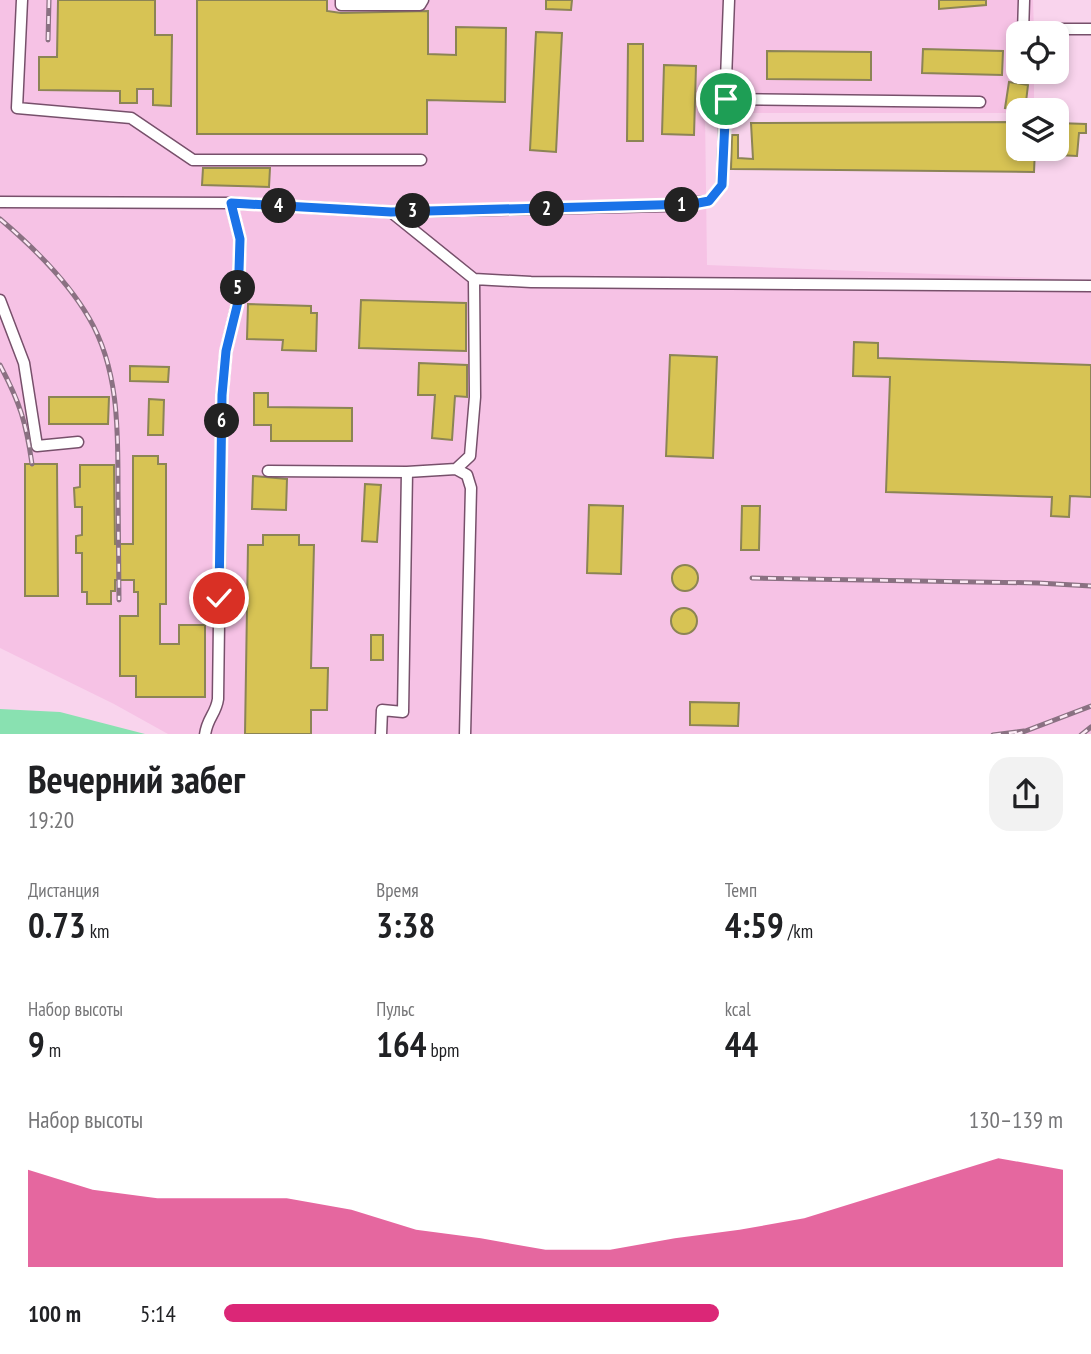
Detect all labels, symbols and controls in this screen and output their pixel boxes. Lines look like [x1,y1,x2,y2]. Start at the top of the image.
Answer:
map controls [1006,21,1069,161]
button: locate [1006,21,1069,84]
pin [696,69,756,129]
icon: arrive [707,80,745,118]
button: layers [1006,98,1069,161]
pin: 4 [262,188,296,224]
pin: 1 [664,188,700,222]
pin: 2 [530,192,564,227]
text: 1 [677,192,686,216]
text: 4 [274,193,283,217]
pin: 3 [396,194,430,228]
text: 2 [542,196,551,220]
text: 3 [408,198,417,222]
pin: 5 [220,270,256,306]
text: 5 [233,275,242,299]
pin: 6 [204,404,240,438]
text: 6 [217,408,226,432]
pin [189,568,249,628]
icon: check [200,579,238,617]
text: Вечерний забег [28,754,245,803]
button: share [989,757,1063,831]
text: 19:20 [28,805,74,834]
text: Дистанция [28,878,99,902]
text: Время [376,878,419,902]
text: Темп [725,878,757,902]
text: 0.73 [28,902,86,948]
text: 3:38 [376,902,435,948]
text: 4:59 [725,902,784,948]
text: km [86,919,109,943]
text: /km [784,919,813,943]
text: Набор высоты [28,997,123,1021]
text: Пульс [376,997,415,1021]
text: kcal [725,997,751,1021]
text: 9 [28,1021,45,1067]
text: 164 [376,1021,427,1067]
text: 44 [725,1021,758,1067]
text: m [45,1038,61,1062]
text: bpm [427,1038,459,1062]
text: Набор высоты [28,1105,143,1134]
text: 130–139 m [969,1105,1063,1134]
text: 100 m [28,1299,81,1328]
text: 5:14 [140,1299,176,1328]

